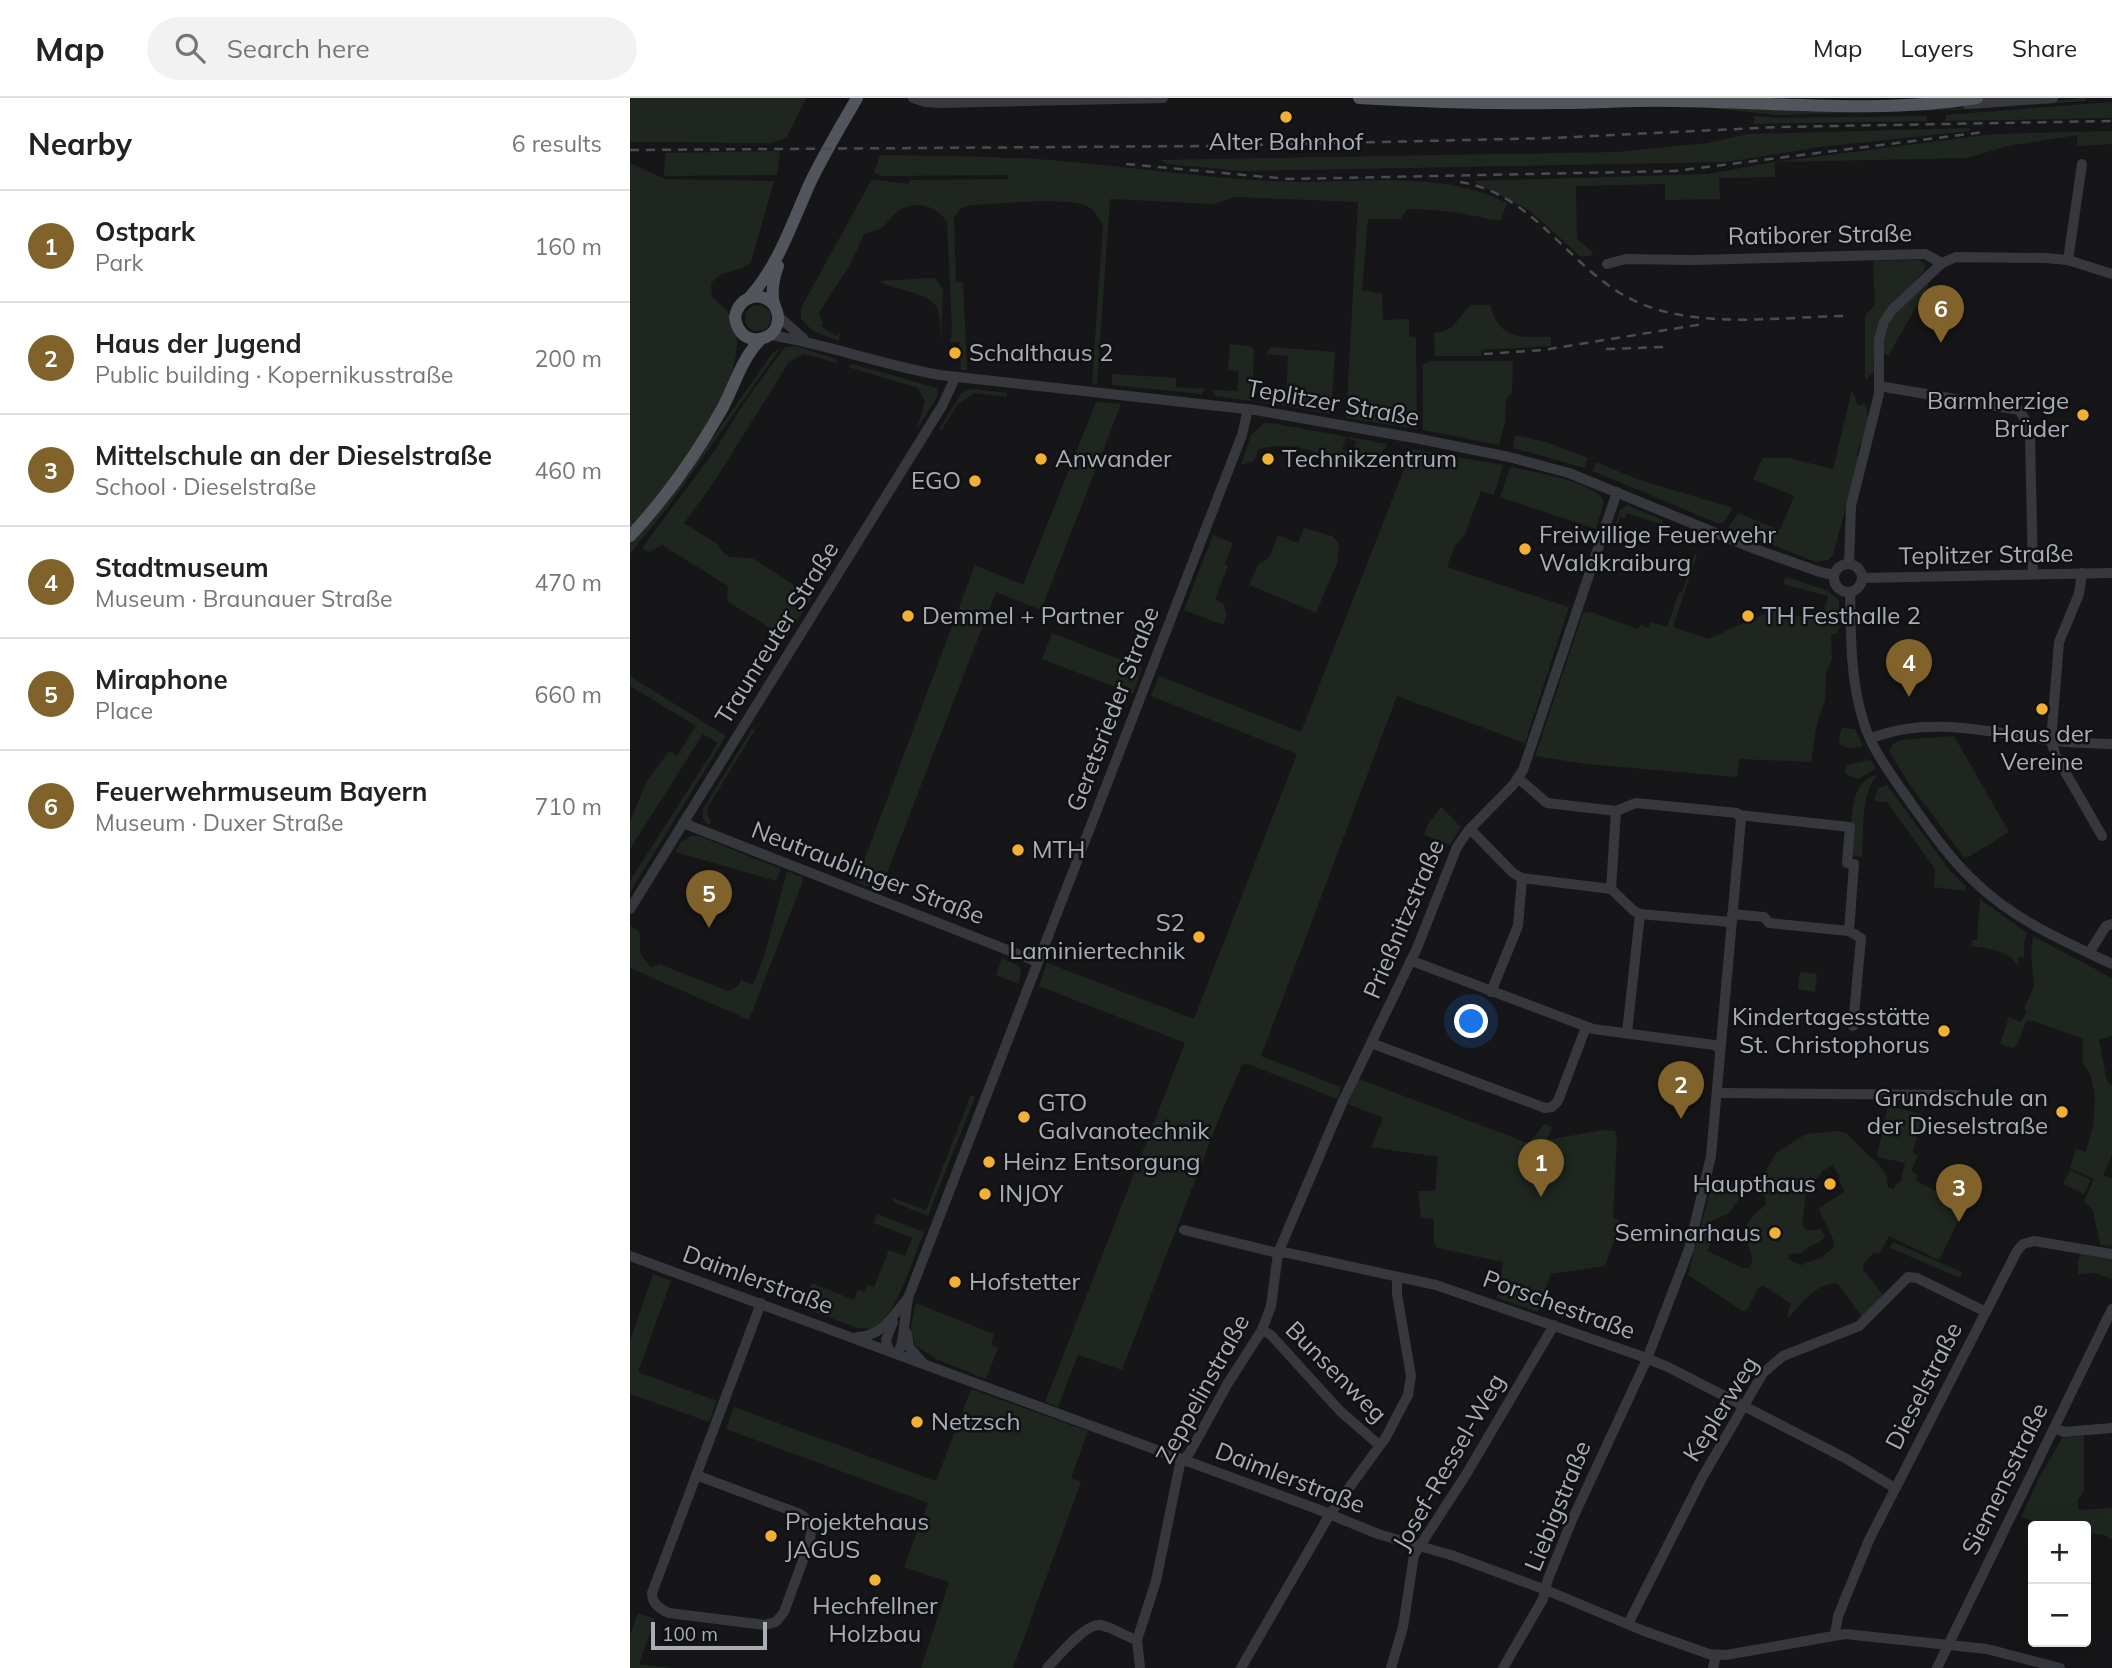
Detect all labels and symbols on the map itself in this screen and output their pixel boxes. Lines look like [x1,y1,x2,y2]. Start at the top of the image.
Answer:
marker: Alter Bahnhof [1278,109,1294,125]
place label: Alter Bahnhof [1209,126,1364,156]
street label: Ratiborer Straße [1728,217,1912,251]
pin: 6 [1918,285,1964,343]
place label: Schalthaus 2 [969,337,1113,367]
marker: Schalthaus 2 [947,345,963,361]
street label: Teplitzer Straße [1245,372,1422,432]
place label: Barmherzige Brüder [1927,385,2069,443]
marker: Barmherzige Brüder [2075,407,2091,423]
place label: Anwander [1055,443,1172,473]
place label: Technikzentrum [1282,443,1457,473]
marker: Anwander [1033,451,1049,467]
marker: Technikzentrum [1260,451,1276,467]
place label: EGO [911,465,961,495]
marker: EGO [967,473,983,489]
place label: Freiwillige Feuerwehr Waldkraiburg [1539,519,1776,577]
street label: Traunreuter Straße [708,536,844,729]
street label: Teplitzer Straße [1898,537,2074,571]
marker: Freiwillige Feuerwehr Waldkraiburg [1517,541,1533,557]
place label: Demmel + Partner [922,600,1124,630]
place label: TH Festhalle 2 [1762,600,1921,630]
street label: Geretsrieder Straße [1059,602,1165,815]
marker: Demmel + Partner [900,608,916,624]
marker: TH Festhalle 2 [1740,608,1756,624]
pin: 4 [1886,639,1932,697]
marker: Haus der Vereine [2034,701,2050,717]
place label: Haus der Vereine [1992,718,2093,776]
street label: Neutraublinger Straße [748,814,989,930]
place label: MTH [1032,834,1085,864]
street label: Prießnitzstraße [1356,834,1450,1003]
marker: MTH [1010,842,1026,858]
pin: 5 [686,870,732,928]
place label: S2 Laminiertechnik [1009,907,1186,965]
marker: S2 Laminiertechnik [1191,929,1207,945]
place label: Kindertagesstätte St. Christophorus [1732,1001,1930,1059]
your location [1454,1004,1488,1038]
marker: Kindertagesstätte St. Christophorus [1936,1023,1952,1039]
pin: 2 [1658,1061,1704,1119]
place label: Grundschule an der Dieselstraße [1867,1082,2048,1140]
place label: GTO Galvanotechnik [1038,1087,1210,1145]
marker: Grundschule an der Dieselstraße [2054,1104,2070,1120]
marker: GTO Galvanotechnik [1016,1109,1032,1125]
pin: 1 [1518,1139,1564,1197]
place label: Heinz Entsorgung [1003,1146,1201,1176]
marker: Heinz Entsorgung [981,1154,997,1170]
pin: 3 [1936,1164,1982,1222]
place label: Haupthaus [1692,1168,1816,1198]
marker: Haupthaus [1822,1176,1838,1192]
place label: INJOY [999,1178,1064,1208]
marker: INJOY [977,1186,993,1202]
place label: Seminarhaus [1615,1217,1761,1247]
marker: Seminarhaus [1767,1225,1783,1241]
street label: Daimlerstraße [679,1238,838,1320]
street label: Porschestraße [1479,1263,1640,1345]
place label: Hofstetter [969,1266,1080,1296]
marker: Hofstetter [947,1274,963,1290]
street label: Zeppelinstraße [1149,1309,1255,1468]
street label: Bunsenweg [1280,1314,1394,1428]
street label: Dieselstraße [1878,1317,1968,1454]
street label: Keplerweg [1676,1350,1764,1467]
street label: Josef-Ressel-Weg [1385,1368,1511,1555]
street label: Siemensstraße [1954,1398,2054,1559]
place label: Netzsch [931,1406,1021,1436]
marker: Netzsch [909,1414,925,1430]
street label: Daimlerstraße [1211,1435,1369,1519]
street label: Liebigstraße [1517,1436,1597,1575]
place label: Projektehaus JAGUS [785,1506,929,1564]
marker: Projektehaus JAGUS [763,1528,779,1544]
marker: Hechfellner Holzbau [867,1572,883,1588]
place label: Hechfellner Holzbau [812,1590,938,1648]
scale bar [651,1619,766,1651]

